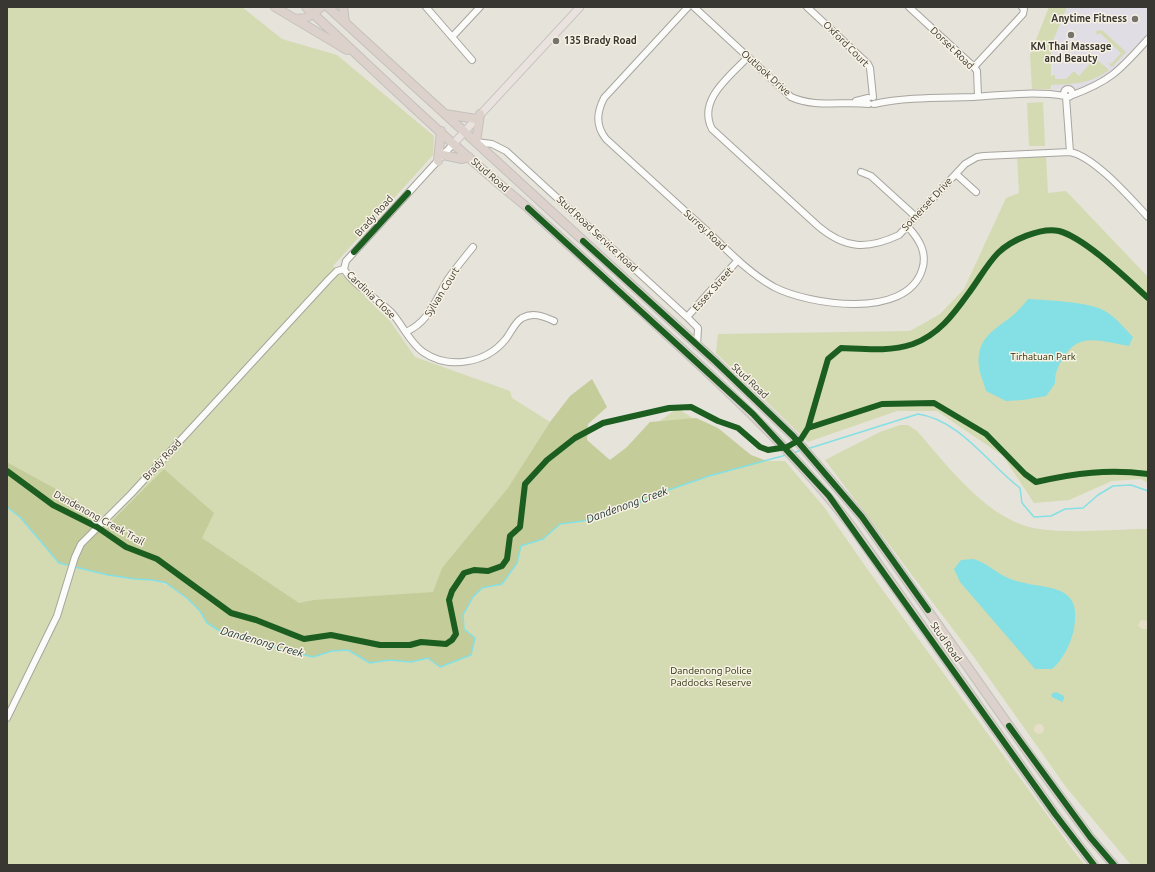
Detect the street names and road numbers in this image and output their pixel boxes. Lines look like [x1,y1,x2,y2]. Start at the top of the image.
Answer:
street label: Oxford Court [821,19,871,69]
street label: Dorset Road [928,24,976,72]
street label: Outlook Drive [739,48,793,98]
street label: Stud Road [469,155,511,195]
street label: Somerset Drive [899,175,955,233]
street label: Brady Road [352,193,396,239]
street label: Stud Road Service Road [554,193,640,275]
street label: Surrey Road [681,207,729,253]
street label: Sylvan Court [422,265,462,319]
street label: Essex Street [690,265,736,313]
street label: Cardinia Close [344,269,398,321]
street label: Stud Road [729,361,771,401]
street label: Brady Road [140,437,184,483]
street label: Dandenong Creek Trail [51,488,147,548]
street label: Stud Road [928,620,964,664]

